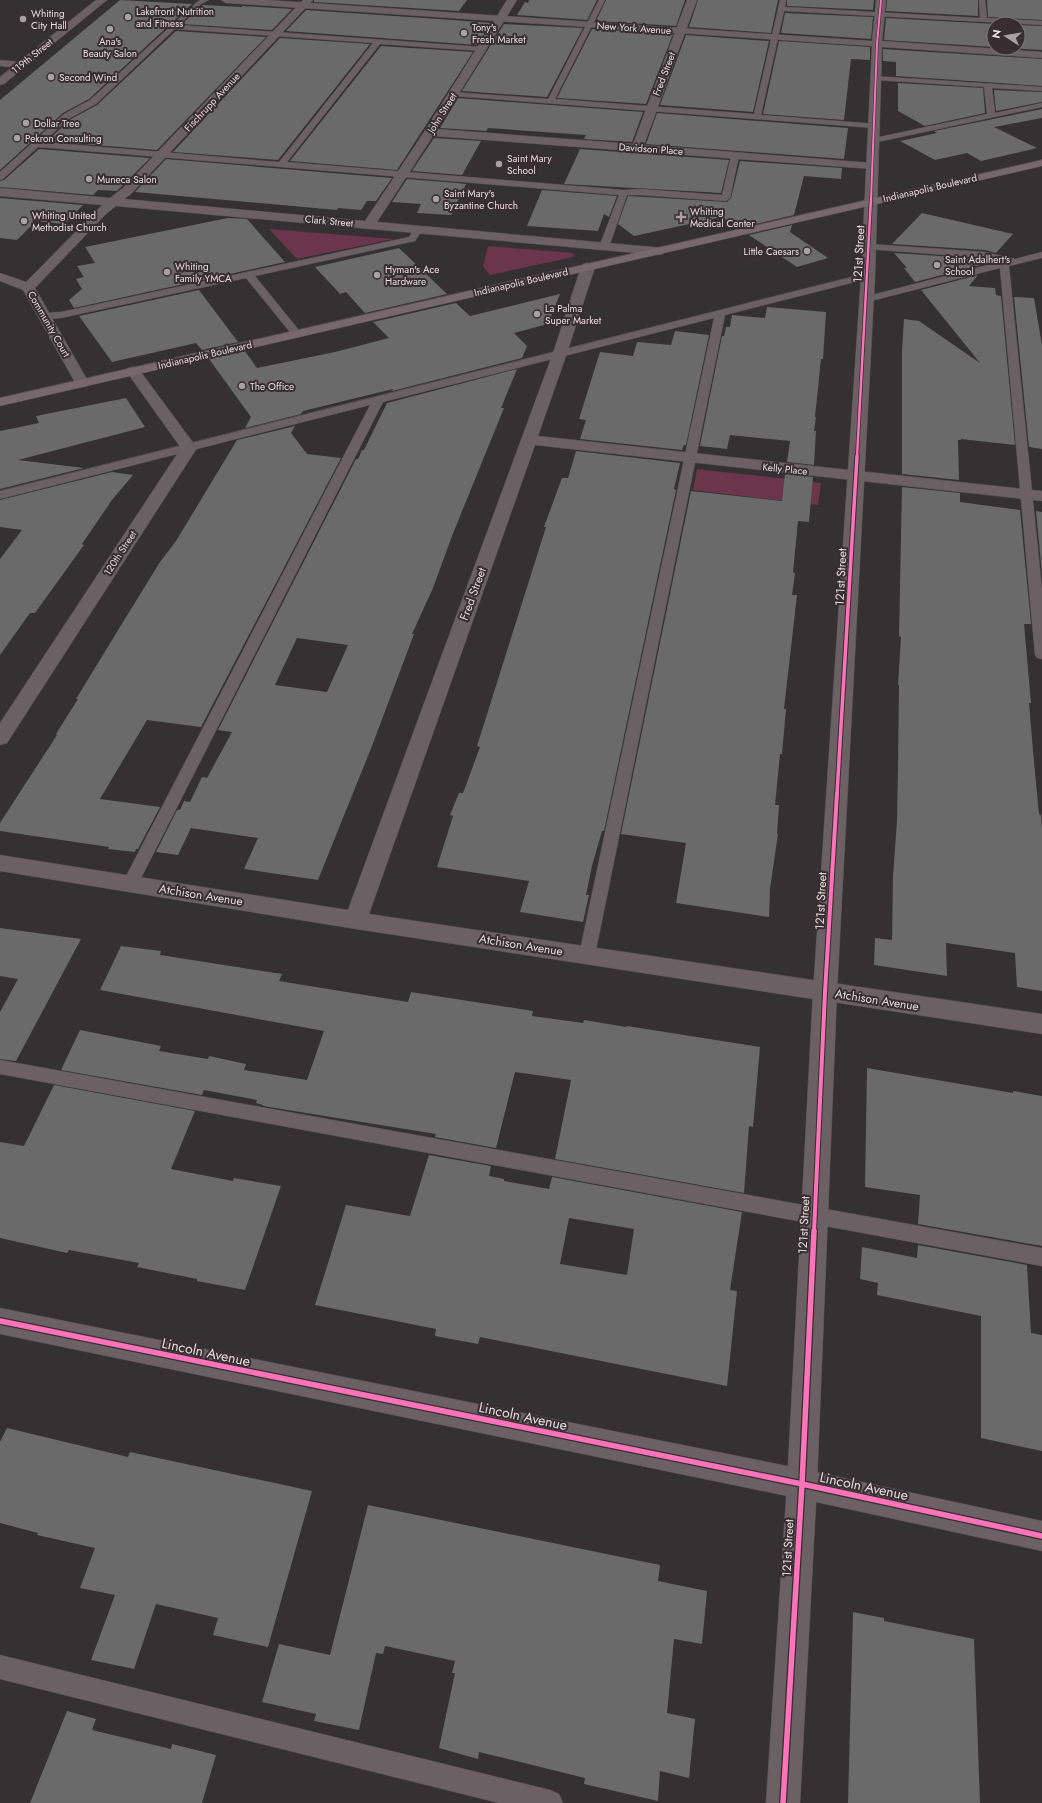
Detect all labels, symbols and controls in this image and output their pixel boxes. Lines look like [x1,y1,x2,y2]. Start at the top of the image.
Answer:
place label: Lakefront Nutrition and Fitness [136,4,214,31]
place label: Whiting City Hall [31,6,67,33]
marker: Lakefront Nutrition and Fitness [123,12,133,22]
marker: Whiting City Hall [18,14,28,24]
north arrow [986,16,1026,56]
street label: New York Avenue [596,18,672,38]
place label: Tony's Fresh Market [472,20,526,47]
marker: Ana's Beauty Salon [105,24,115,34]
marker: Tony's Fresh Market [459,28,469,38]
text: N [987,28,1005,40]
street label: 119th Street [8,34,56,77]
place label: Ana's Beauty Salon [83,34,137,61]
street label: Fred Street [649,49,679,98]
street label: Fischrupp Avenue [181,69,243,135]
place label: Second Wind [59,70,117,85]
marker: Second Wind [46,72,56,82]
street label: John Street [423,89,461,138]
place label: Dollar Tree [34,116,80,131]
marker: Dollar Tree [21,118,31,128]
place label: Pekron Consulting [25,131,102,146]
marker: Pekron Consulting [12,133,22,143]
street label: Davidson Place [618,139,684,159]
place label: Saint Mary School [507,151,552,178]
marker: Saint Mary School [494,159,504,169]
street label: Indianapolis Boulevard [882,170,978,206]
place label: Muneca Salon [97,172,157,187]
marker: Muneca Salon [84,174,94,184]
place label: Saint Mary's Byzantine Church [444,186,518,213]
marker: Saint Mary's Byzantine Church [431,194,441,204]
place label: Whiting Medical Center [690,204,755,231]
place label: Whiting United Methodist Church [32,208,107,235]
street label: Clark Street [304,211,354,231]
marker: Whiting Medical Center [675,211,687,223]
marker: Whiting United Methodist Church [19,216,29,226]
street label: 121st Street [849,225,870,283]
place label: Little Caesars [744,244,799,259]
marker: Little Caesars [802,246,812,256]
place label: Saint Adalhert's School [945,252,1010,279]
place label: Whiting Family YMCA [175,259,232,286]
marker: Saint Adalhert's School [932,260,942,270]
place label: Hyman's Ace Hardware [385,262,440,289]
street label: Indianapolis Boulevard [473,264,569,300]
marker: Whiting Family YMCA [162,267,172,277]
marker: Hyman's Ace Hardware [372,270,382,280]
street label: Community Court [24,288,74,360]
place label: La Palma Super Market [545,301,602,328]
marker: La Palma Super Market [532,309,542,319]
street label: Indianapolis Boulevard [157,337,253,373]
place label: The Office [250,379,294,394]
marker: The Office [237,381,247,391]
street label: Kelly Place [762,459,808,479]
street label: 120th Street [100,527,140,578]
street label: 121st Street [831,548,852,606]
street label: Fred Street [455,565,491,623]
street label: 121st Street [811,872,832,930]
street label: Atchison Avenue [158,879,244,911]
street label: Atchison Avenue [478,929,564,961]
street label: Atchison Avenue [834,984,920,1016]
street label: 121st Street [794,1196,815,1254]
street label: Lincoln Avenue [160,1333,252,1371]
street label: Lincoln Avenue [477,1397,569,1435]
street label: Lincoln Avenue [818,1467,910,1505]
street label: 121st Street [778,1519,799,1577]

